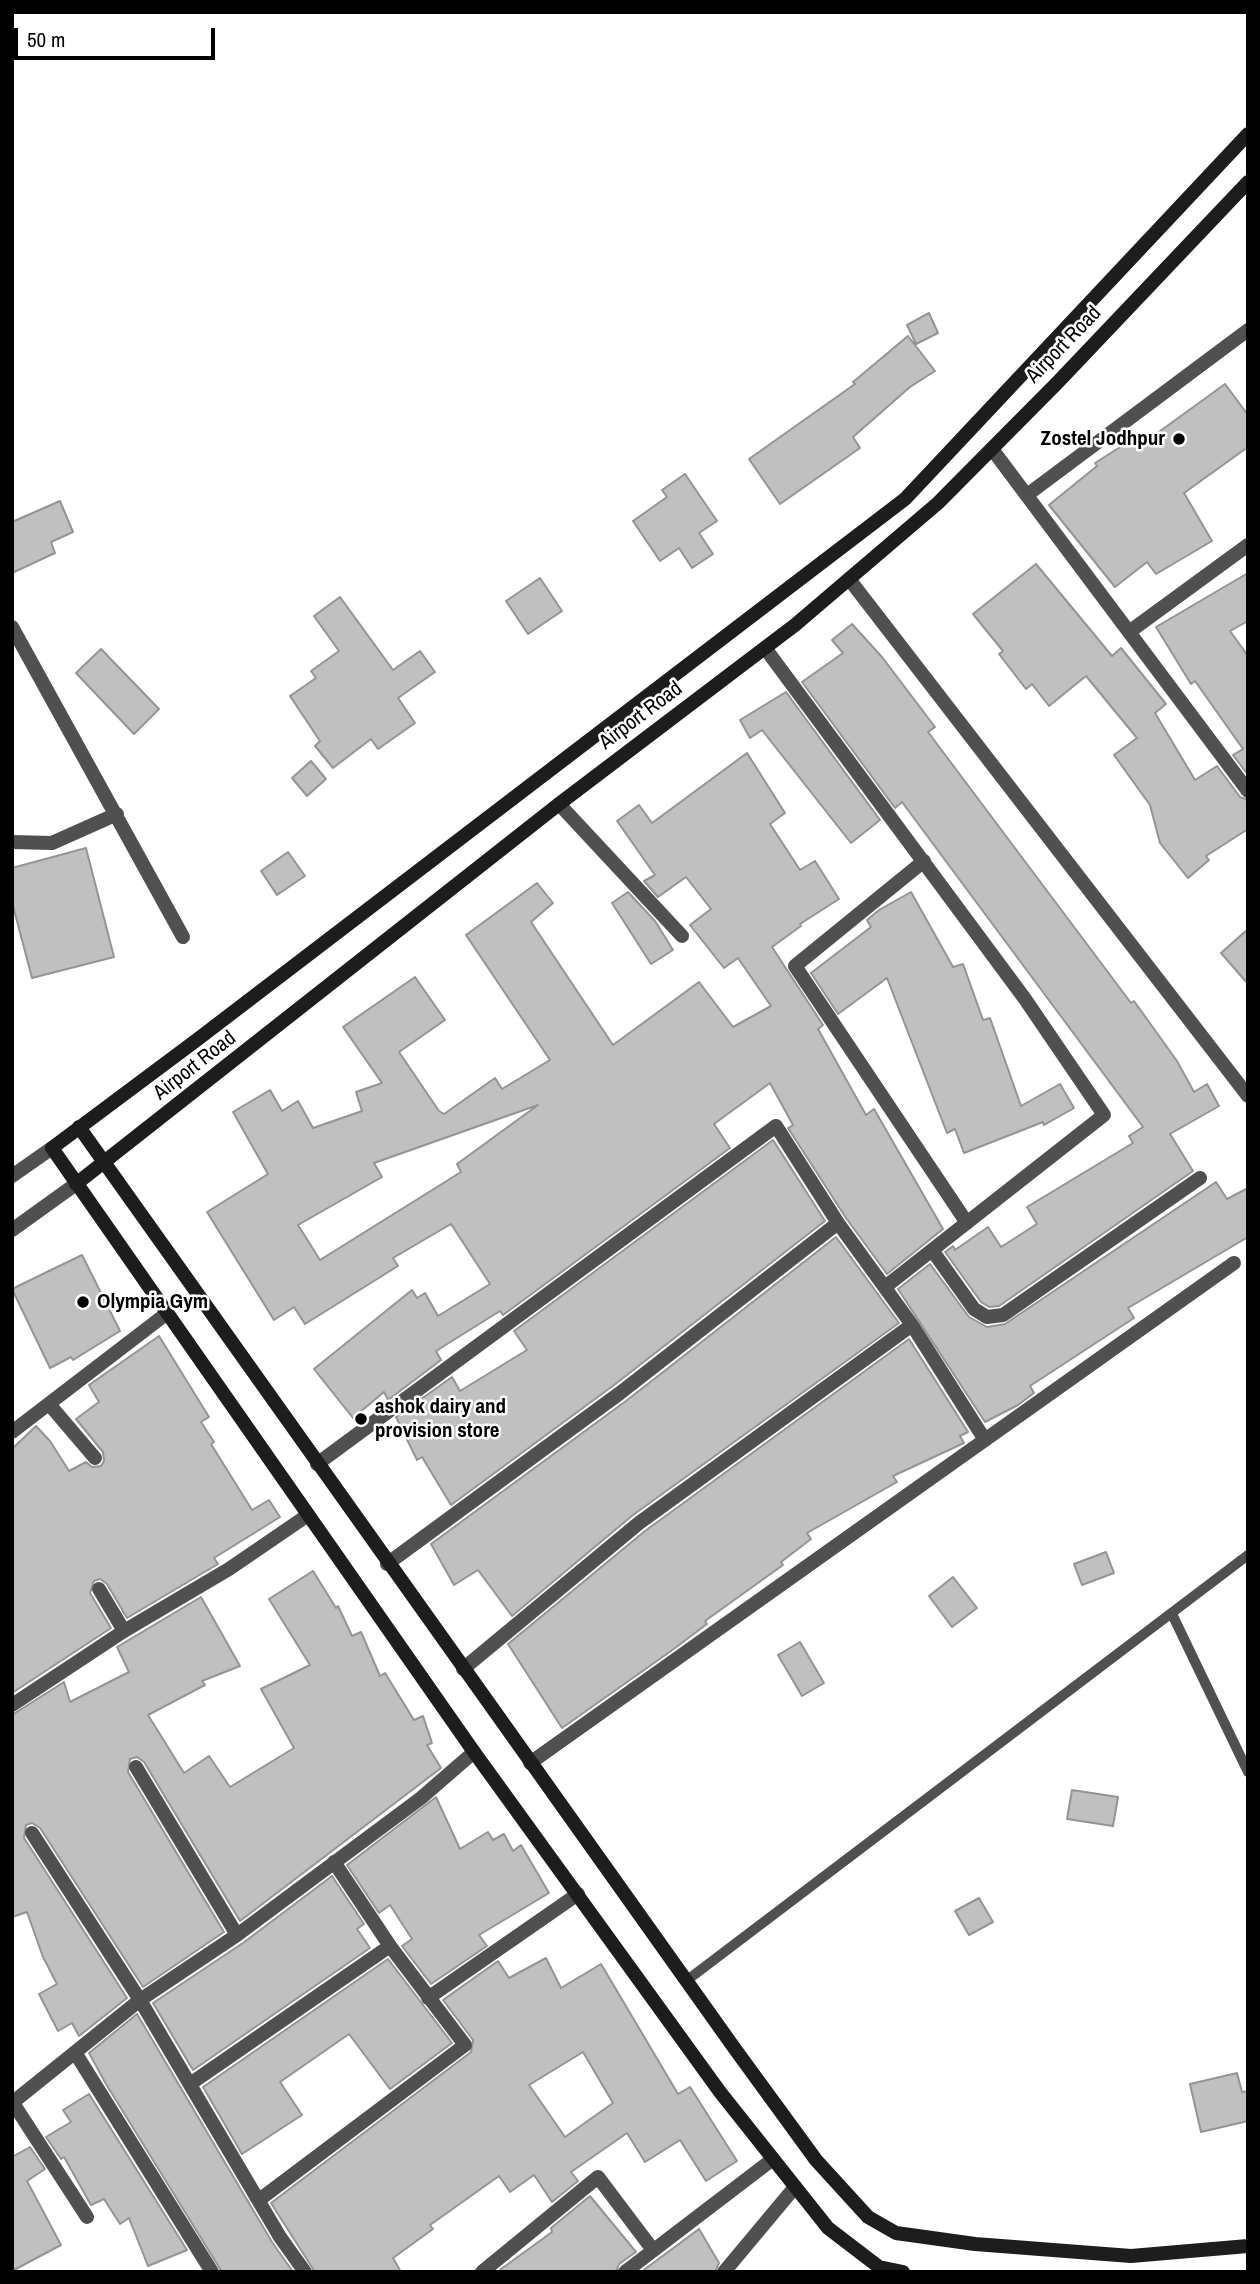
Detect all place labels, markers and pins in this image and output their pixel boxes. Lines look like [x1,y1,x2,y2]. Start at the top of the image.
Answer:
place label: Zostel Jodhpur [1041,426,1165,452]
marker: Zostel Jodhpur [1171,431,1187,447]
place label: Olympia Gym [97,1289,208,1315]
marker: Olympia Gym [75,1294,91,1310]
place label: ashok dairy and provision store [375,1394,506,1444]
marker: ashok dairy and provision store [353,1411,369,1427]

